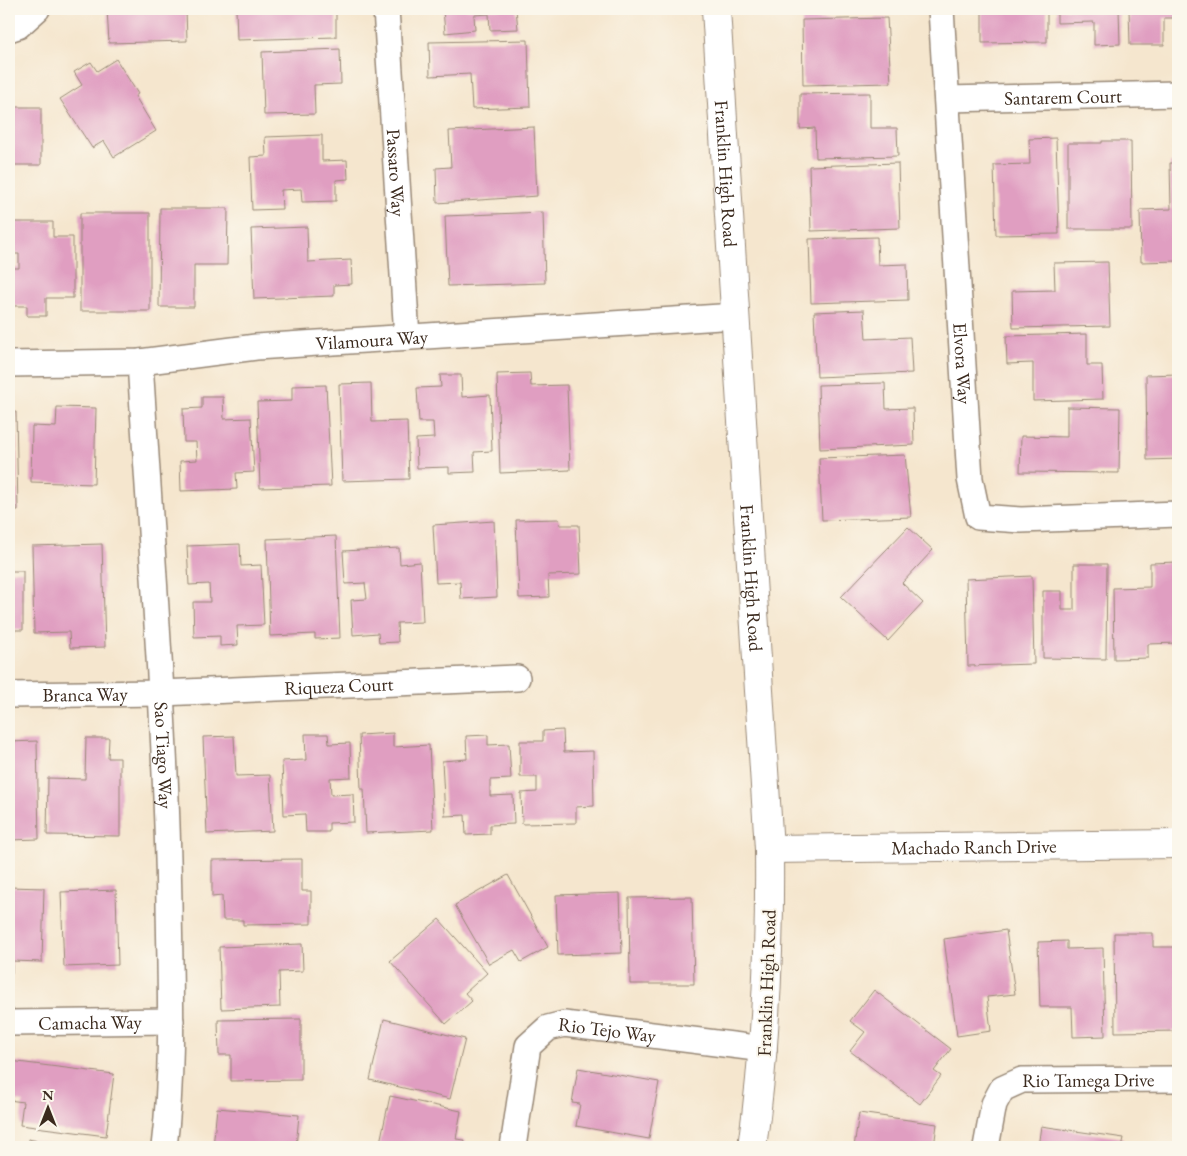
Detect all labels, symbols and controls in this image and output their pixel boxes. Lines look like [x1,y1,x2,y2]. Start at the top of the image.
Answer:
street label: Santarem Court [1004,83,1122,111]
street label: Franklin High Road [709,99,743,248]
street label: Passaro Way [381,128,411,218]
street label: Elvora Way [947,322,977,406]
street label: Vilamoura Way [315,324,429,356]
street label: Franklin High Road [734,504,769,653]
street label: Riqueza Court [284,671,394,701]
street label: Branca Way [42,681,128,708]
street label: Sao Tiago Way [149,701,178,810]
street label: Machado Ranch Drive [891,833,1057,861]
street label: Franklin High Road [751,909,782,1057]
street label: Camacha Way [38,1009,143,1036]
street label: Rio Tejo Way [557,1011,658,1048]
street label: Rio Tamega Drive [1022,1067,1155,1093]
north arrow [22,1084,72,1134]
text: N [42,1086,54,1104]

